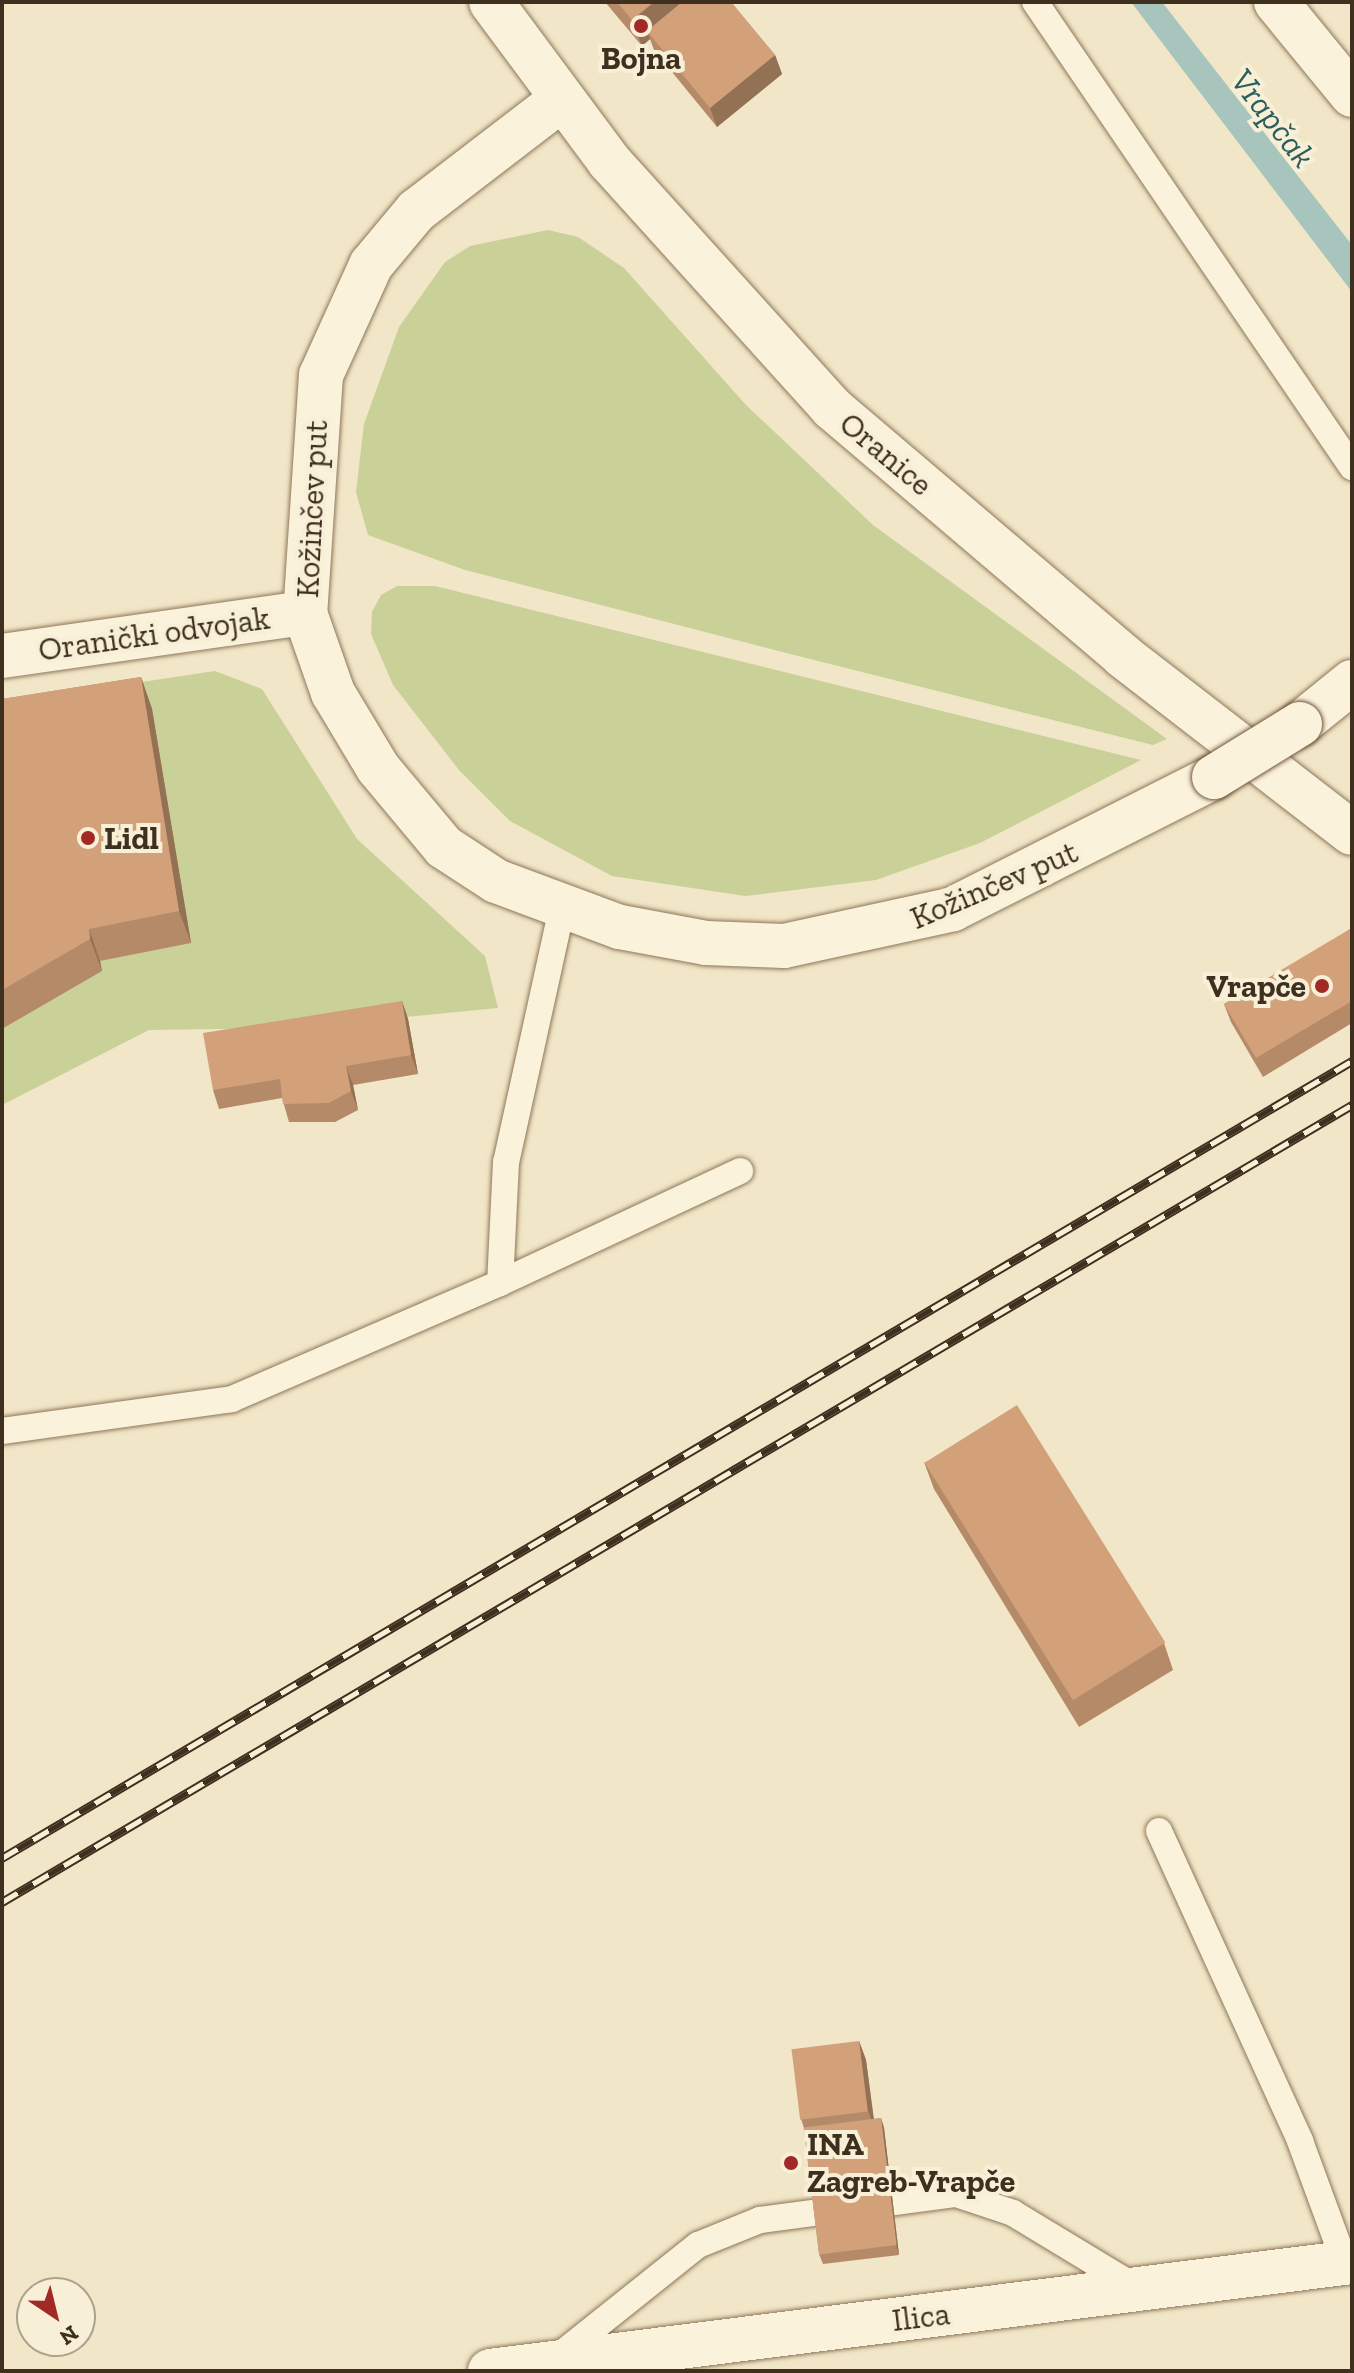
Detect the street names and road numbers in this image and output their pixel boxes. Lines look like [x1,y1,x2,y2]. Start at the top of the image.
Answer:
street label: Oranice [832,404,940,504]
street label: Kožinčev put [288,419,336,599]
street label: Oranički odvojak [36,599,272,669]
street label: Kožinčev put [904,832,1084,938]
street label: Ilica [890,2294,952,2340]

